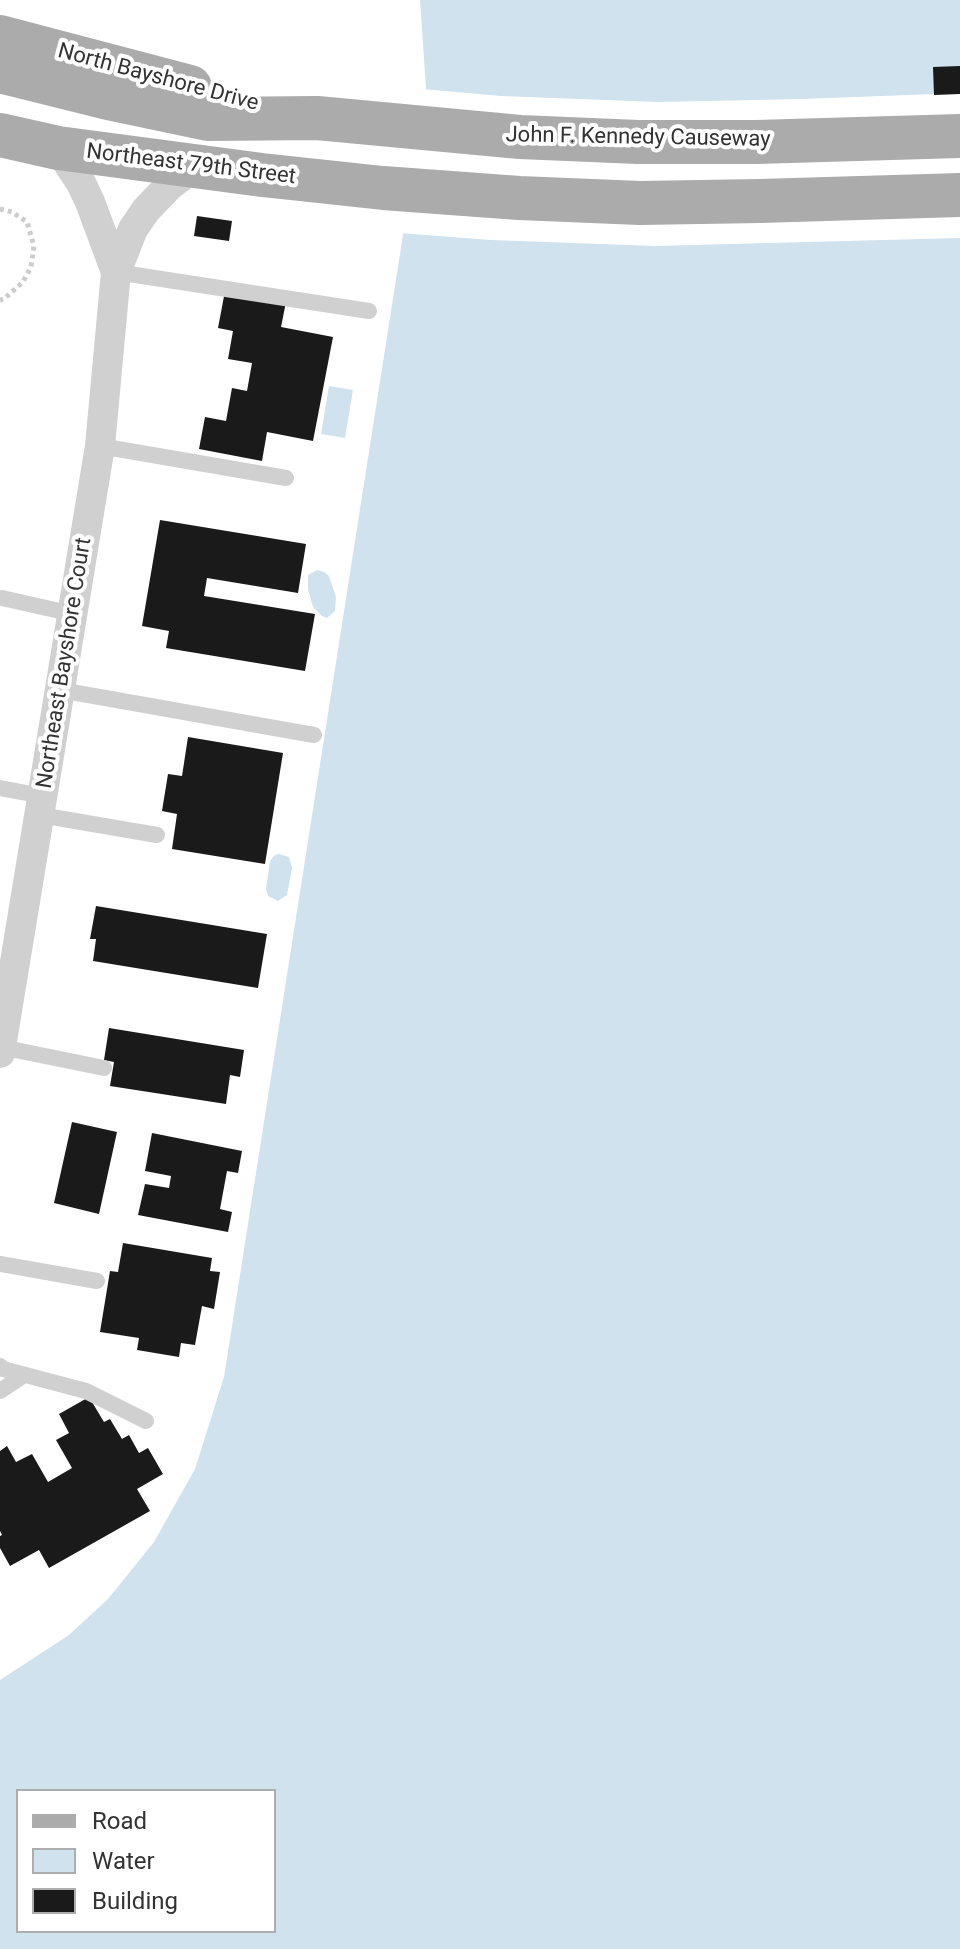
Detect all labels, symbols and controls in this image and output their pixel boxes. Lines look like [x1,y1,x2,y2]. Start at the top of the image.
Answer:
street label: North Bayshore Drive [55,38,261,118]
street label: John F. Kennedy Causeway [505,122,771,154]
street label: Northeast 79th Street [85,139,297,191]
street label: Northeast Bayshore Court [32,536,98,790]
legend [16,1789,276,1933]
text: Road [92,1807,147,1835]
text: Water [92,1847,155,1875]
text: Building [92,1887,178,1915]

